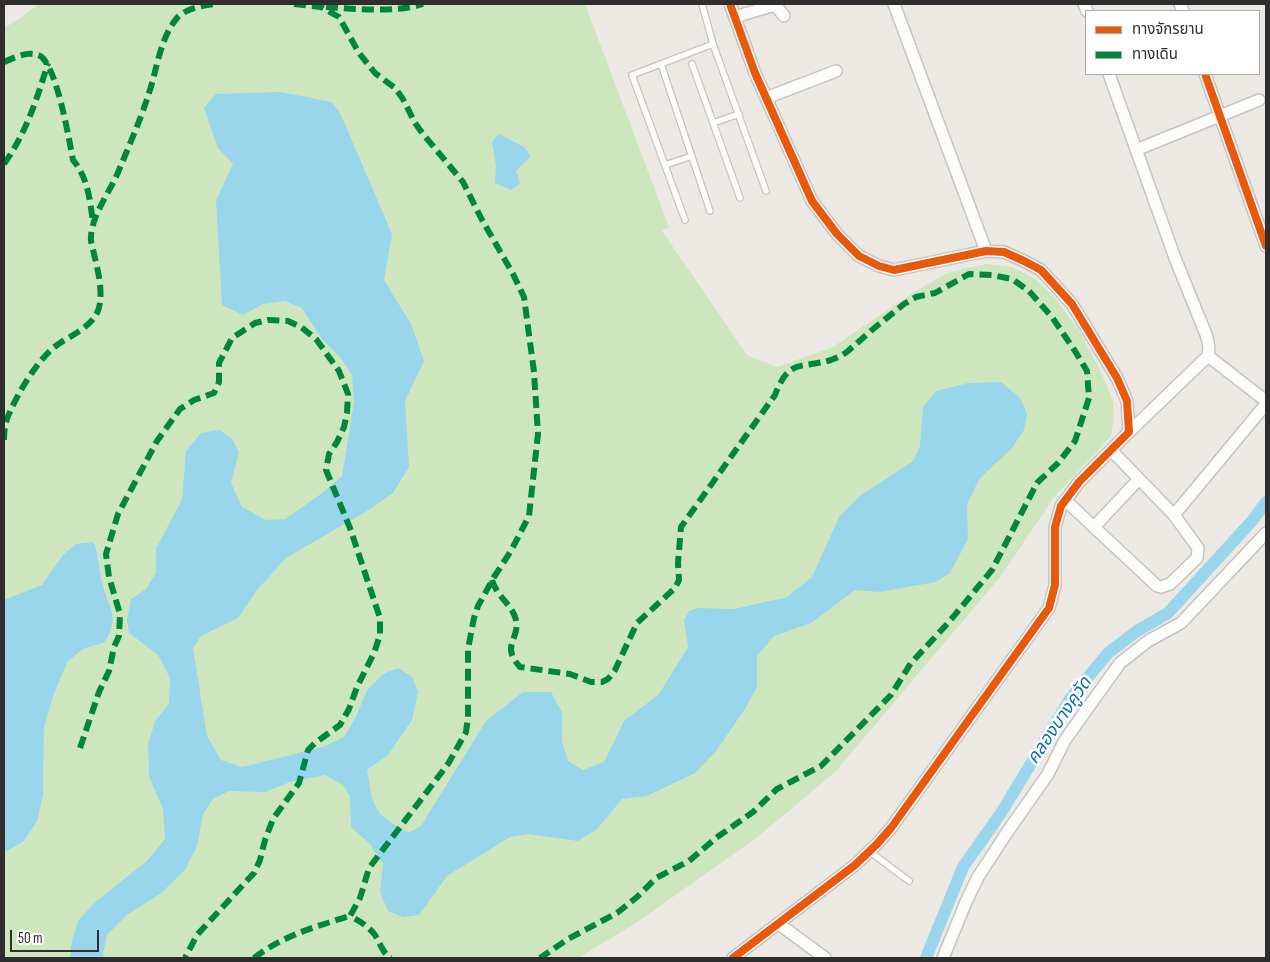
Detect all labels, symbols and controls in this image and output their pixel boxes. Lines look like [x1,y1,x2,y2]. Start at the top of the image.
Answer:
legend [1085,10,1260,75]
text: ทางจักรยาน [1132,20,1204,39]
text: ทางเดิน [1132,45,1178,64]
water label: คลองบางคูวัด [1023,673,1097,769]
scale bar [12,920,101,952]
text: 50 m [18,929,43,948]

